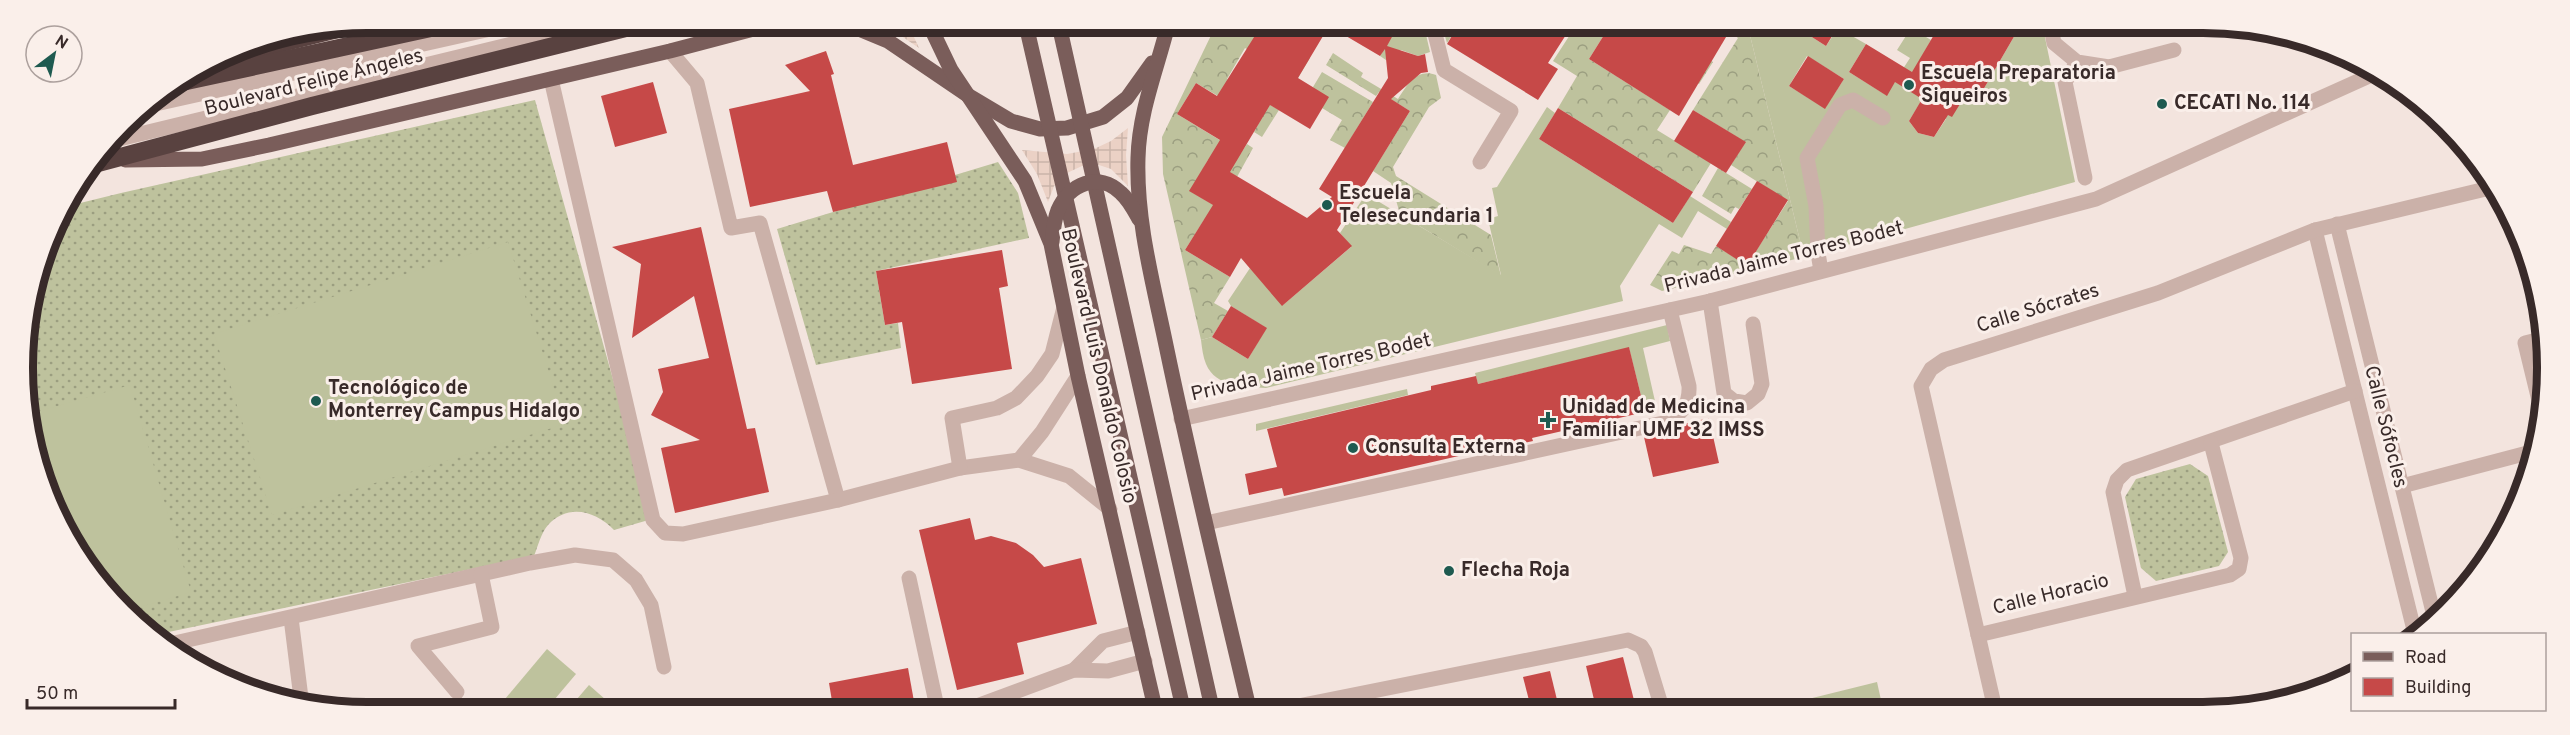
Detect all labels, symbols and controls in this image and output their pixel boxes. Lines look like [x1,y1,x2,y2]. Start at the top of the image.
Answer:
north arrow [24,24,84,84]
text: N [51,31,71,55]
street label: Boulevard Felipe Ángeles [202,41,426,123]
place label: Escuela Preparatoria Siqueiros [1921,61,2116,110]
marker: Escuela Preparatoria Siqueiros [1902,78,1916,92]
place label: CECATI No. 114 [2174,91,2311,117]
marker: CECATI No. 114 [2155,97,2169,111]
place label: Escuela Telesecundaria 1 [1339,181,1494,230]
marker: Escuela Telesecundaria 1 [1320,198,1334,212]
street label: Privada Jaime Torres Bodet [1662,216,1906,300]
street label: Boulevard Luis Donaldo Colosio [1054,226,1142,506]
street label: Calle Sócrates [1973,278,2103,340]
street label: Privada Jaime Torres Bodet [1188,328,1434,408]
street label: Calle Sófocles [2357,363,2413,491]
place label: Tecnológico de Monterrey Campus Hidalgo [328,376,580,425]
marker: Tecnológico de Monterrey Campus Hidalgo [309,394,323,408]
place label: Unidad de Medicina Familiar UMF 32 IMSS [1562,395,1765,444]
marker: Unidad de Medicina Familiar UMF 32 IMSS [1539,411,1557,429]
place label: Consulta Externa [1365,435,1526,461]
marker: Consulta Externa [1346,441,1360,455]
place label: Flecha Roja [1461,558,1570,584]
marker: Flecha Roja [1442,564,1456,578]
street label: Calle Horacio [1990,568,2112,622]
legend [2351,633,2546,711]
text: Road [2405,647,2447,670]
scale bar [27,672,176,710]
text: Building [2405,677,2471,700]
text: 50 m [36,683,78,706]

